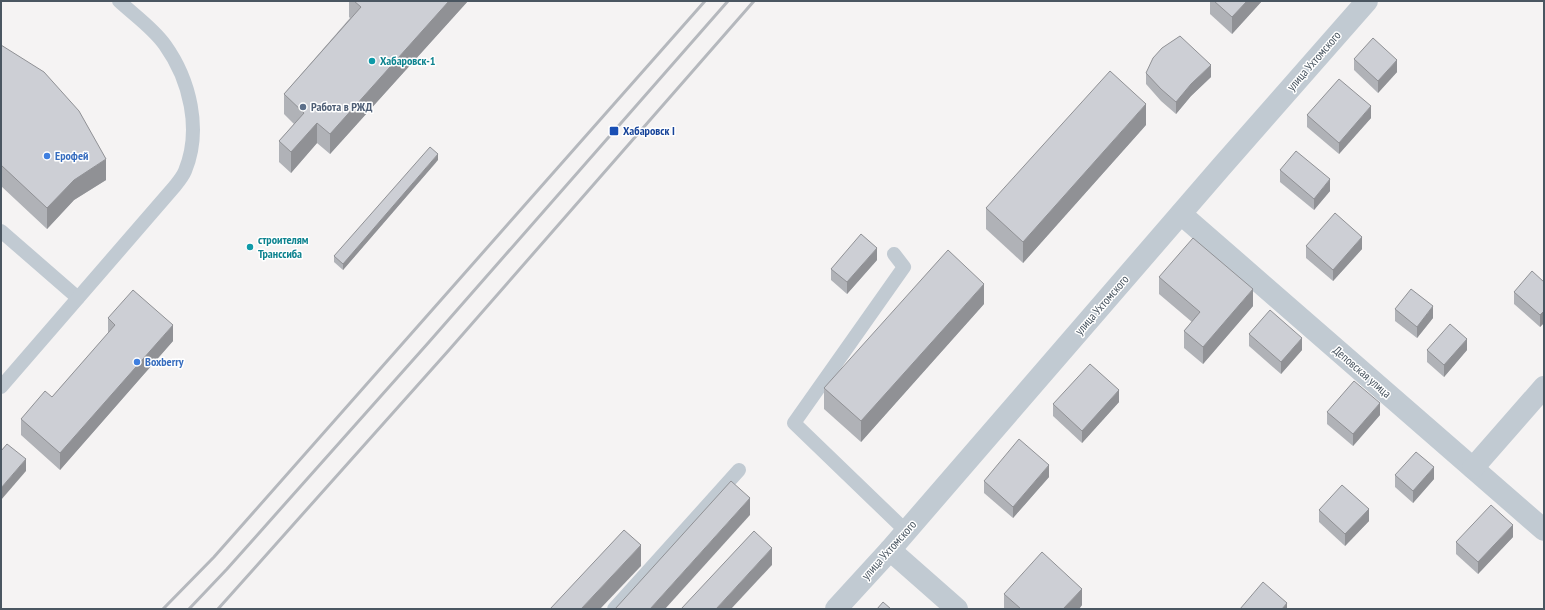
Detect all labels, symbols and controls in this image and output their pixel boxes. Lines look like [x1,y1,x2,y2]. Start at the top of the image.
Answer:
street label: улица Ухтомского [1284,28,1344,94]
place label: Хабаровск-1 [380,53,436,68]
marker: Хабаровск-1 [367,56,377,66]
place label: Работа в РЖД [311,99,372,114]
marker: Работа в РЖД [298,102,308,112]
place label: Хабаровск I [623,123,675,138]
marker: Хабаровск I [608,125,620,137]
place label: Ерофей [55,148,88,163]
marker: Ерофей [42,151,52,161]
place label: строителям Транссиба [258,232,309,261]
marker: строителям Транссиба [245,242,255,252]
street label: улица Ухтомского [1072,272,1132,338]
street label: Деповская улица [1330,342,1395,401]
place label: Boxberry [145,354,184,369]
marker: Boxberry [132,357,142,367]
street label: улица Ухтомского [858,517,919,582]

